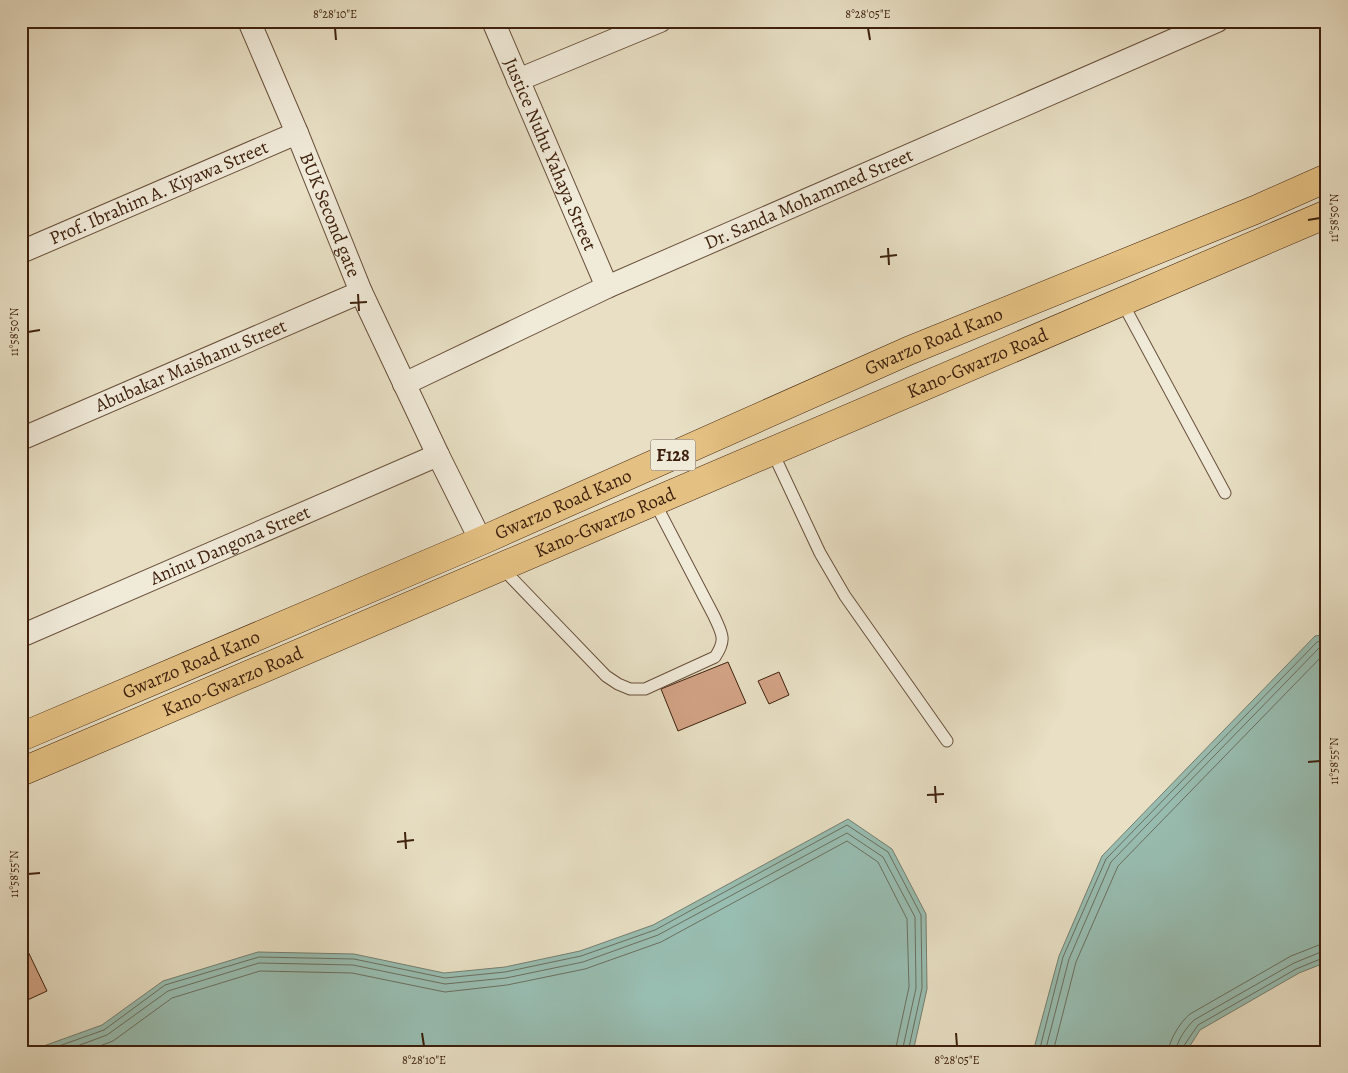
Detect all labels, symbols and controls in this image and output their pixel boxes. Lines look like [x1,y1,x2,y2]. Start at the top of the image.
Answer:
text: 8°28'10"E [313,6,357,22]
text: 8°28'05"E [845,6,891,22]
street label: Justice Nuhu Yahaya Street [497,54,603,255]
street label: Prof. Ibrahim A. Kiyawa Street [45,134,272,251]
street label: Dr. Sanda Mohammed Street [700,142,917,256]
street label: BUK Second gate [293,148,367,281]
text: 11°58'50"N [1326,193,1342,242]
street label: Gwarzo Road Kano [861,301,1007,382]
text: 11°58'50"N [6,307,22,356]
street label: Abubakar Maishanu Street [90,313,291,419]
street label: Kano-Gwarzo Road [903,321,1053,405]
road number: F128 [650,440,696,470]
street label: Gwarzo Road Kano [491,463,636,546]
street label: Kano-Gwarzo Road [530,481,680,564]
street label: Aninu Dangona Street [145,499,314,592]
street label: Gwarzo Road Kano [118,624,264,705]
street label: Kano-Gwarzo Road [158,640,308,723]
text: 11°58'55"N [1326,737,1342,785]
text: 11°58'55"N [6,850,22,898]
text: 8°28'10"E [402,1052,446,1068]
text: 8°28'05"E [934,1052,980,1068]

